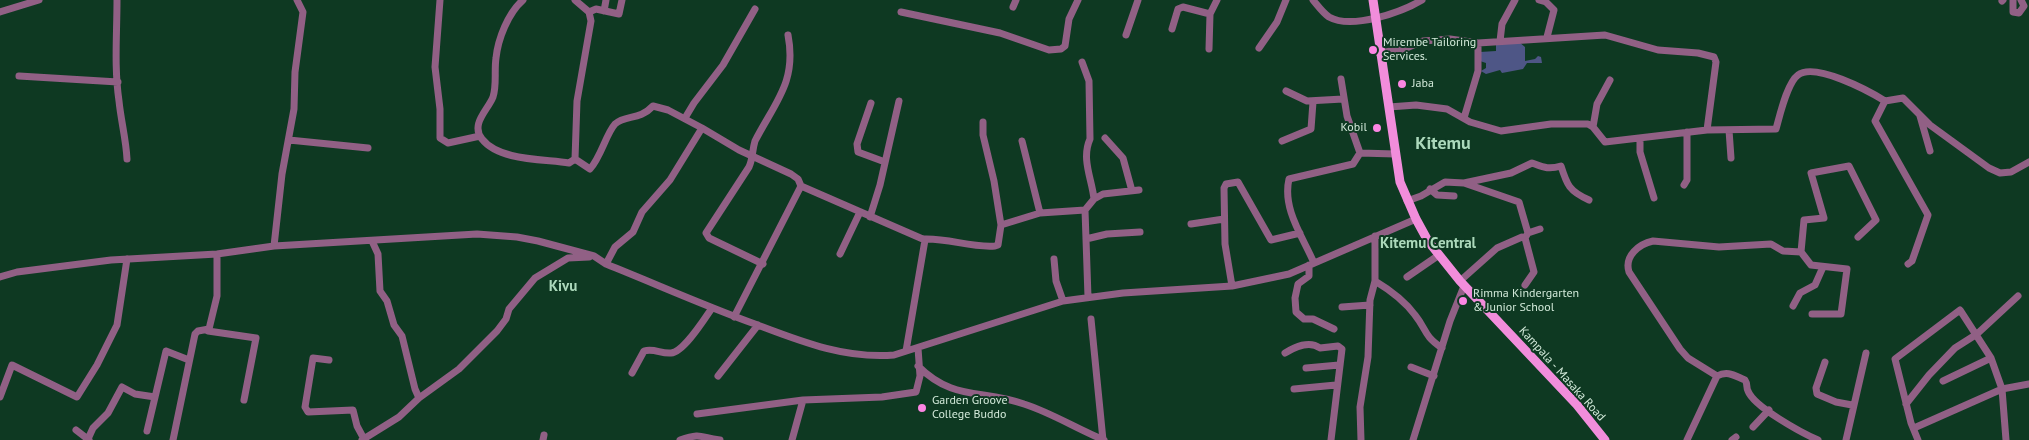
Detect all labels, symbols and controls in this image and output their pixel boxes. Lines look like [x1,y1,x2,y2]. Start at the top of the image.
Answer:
place label: Mirembe Tailoring Services. [1383,36,1476,64]
marker: Mirembe Tailoring Services. [1367,44,1379,56]
place label: Jaba [1412,77,1434,91]
marker: Jaba [1396,78,1408,90]
place label: Kobil [1341,121,1367,135]
marker: Kobil [1371,122,1383,134]
district label: Kitemu [1415,133,1471,155]
district label: Kitemu Central [1380,235,1476,253]
district label: Kivu [549,278,577,296]
place label: Rimma Kindergarten & Junior School [1473,287,1579,315]
marker: Rimma Kindergarten & Junior School [1457,295,1469,307]
street label: Kampala - Masaka Road [1516,324,1608,424]
place label: Garden Groove College Buddo [932,394,1008,422]
marker: Garden Groove College Buddo [916,402,928,414]

